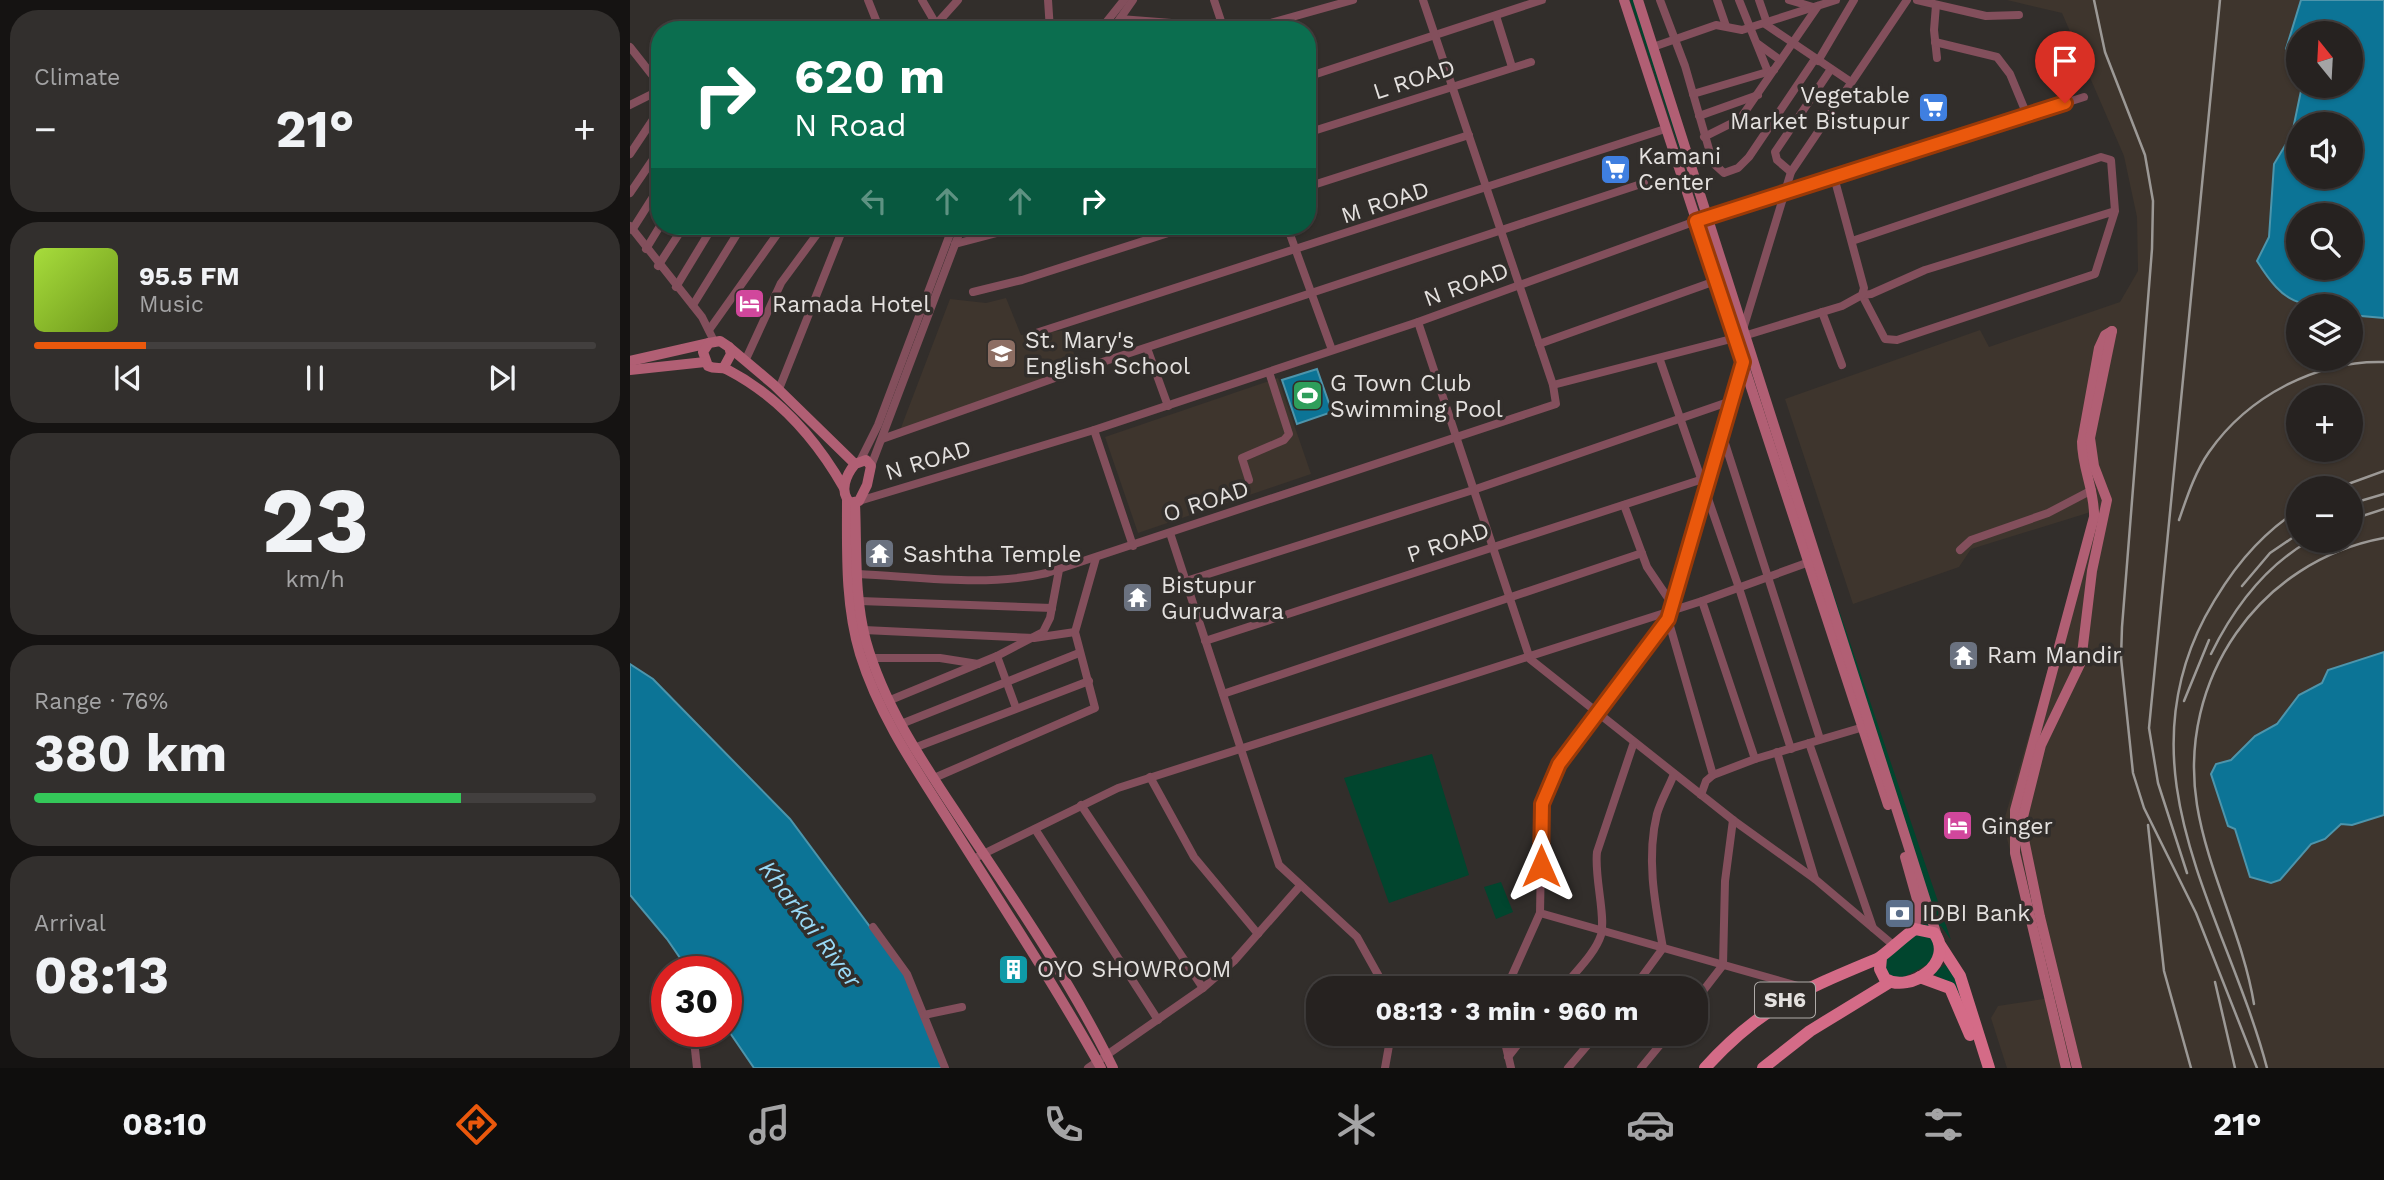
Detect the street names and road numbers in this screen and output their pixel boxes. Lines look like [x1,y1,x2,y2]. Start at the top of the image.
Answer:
street label: L ROAD [1370,54,1459,105]
street label: M ROAD [1338,176,1433,229]
street label: N ROAD [1420,257,1512,312]
street label: N ROAD [882,435,974,486]
street label: O ROAD [1160,475,1252,528]
street label: P ROAD [1404,517,1493,568]
road number: SH6 [1755,982,1815,1018]

